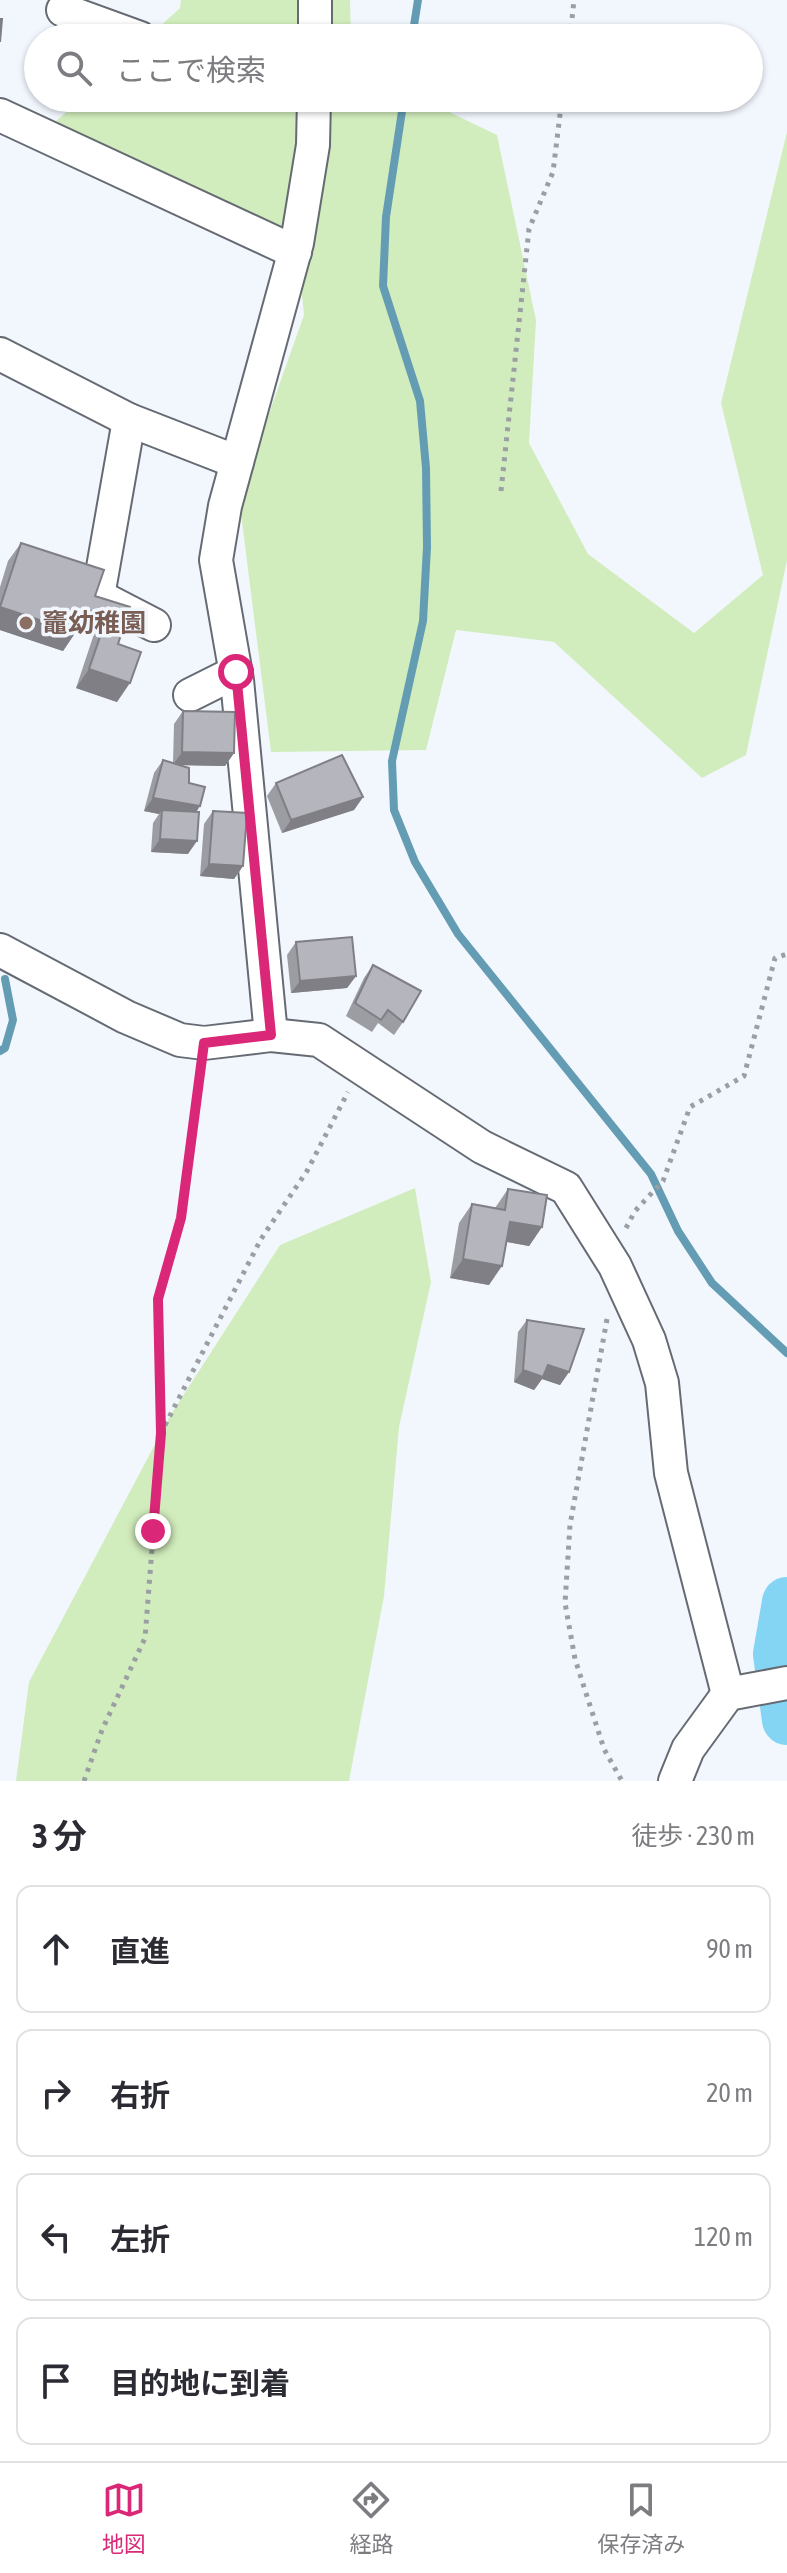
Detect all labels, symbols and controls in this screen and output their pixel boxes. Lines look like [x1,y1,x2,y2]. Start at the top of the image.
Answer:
search box [24,24,763,112]
icon: search [52,46,96,90]
text: ここで検索 [116,53,266,87]
place label: 竈幼稚園 [42,608,146,638]
marker: 竈幼稚園 [17,614,35,632]
route start [218,654,254,690]
route end [135,1513,171,1549]
text: 3 分 [32,1816,87,1855]
text: 徒歩 · 230 m [631,1821,755,1851]
icon: ahead [34,1927,78,1971]
text: 直進 [110,1934,170,1968]
text: 90 m [706,1934,753,1964]
icon: right [34,2071,78,2115]
text: 右折 [110,2078,170,2112]
text: 20 m [706,2078,753,2108]
icon: left [34,2215,78,2259]
text: 左折 [110,2222,170,2256]
text: 120 m [694,2222,753,2252]
icon: arrive [34,2359,78,2403]
text: 目的地に到着 [110,2366,290,2400]
tab: 地図 [102,2478,146,2558]
tab: 経路 [349,2478,393,2558]
tab: 保存済み [597,2478,685,2558]

